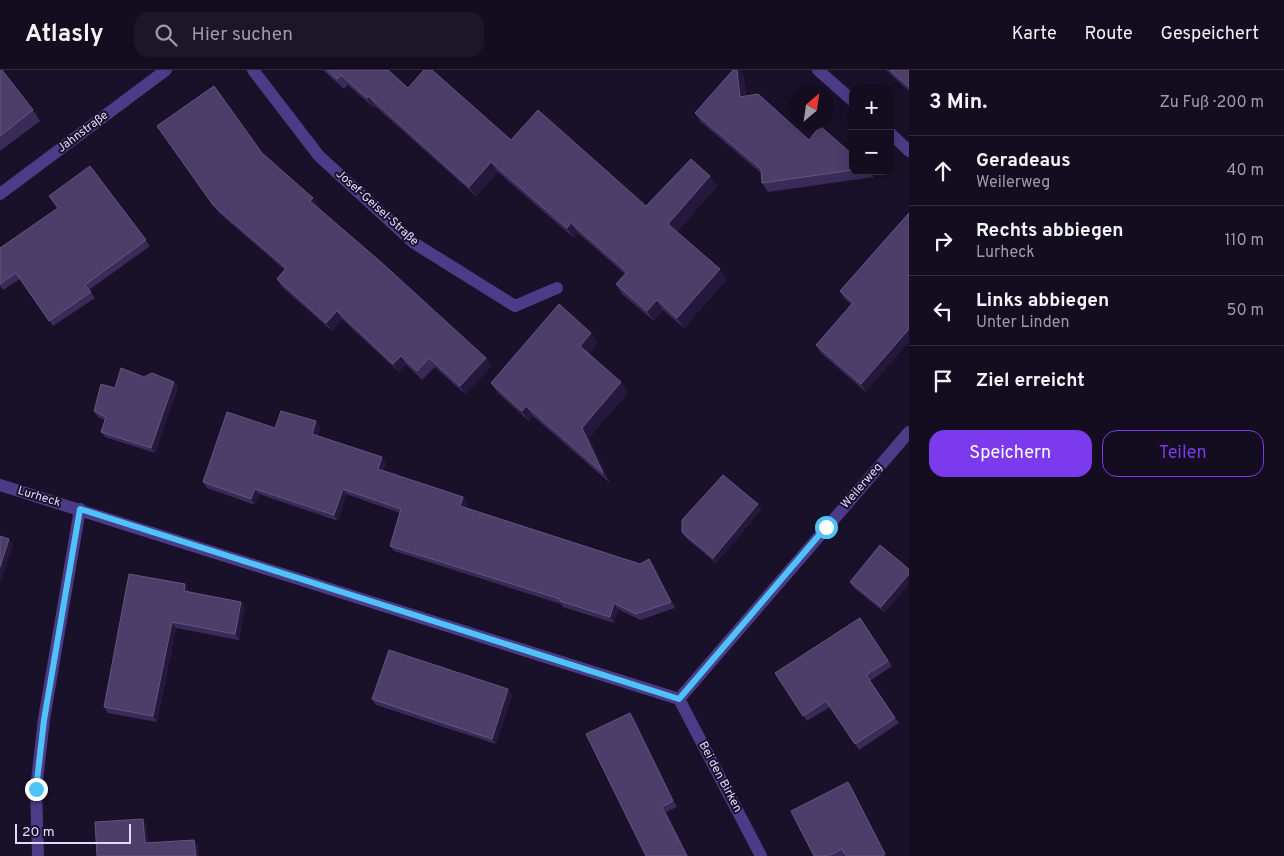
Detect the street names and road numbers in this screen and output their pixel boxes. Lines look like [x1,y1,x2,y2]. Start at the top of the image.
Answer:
street label: Jahnstraße [54,108,112,156]
street label: Josef-Geisel-Straße [332,167,422,249]
street label: Weilerweg [838,460,886,512]
street label: Lurheck [16,483,62,511]
street label: Bei den Birken [695,739,745,815]

